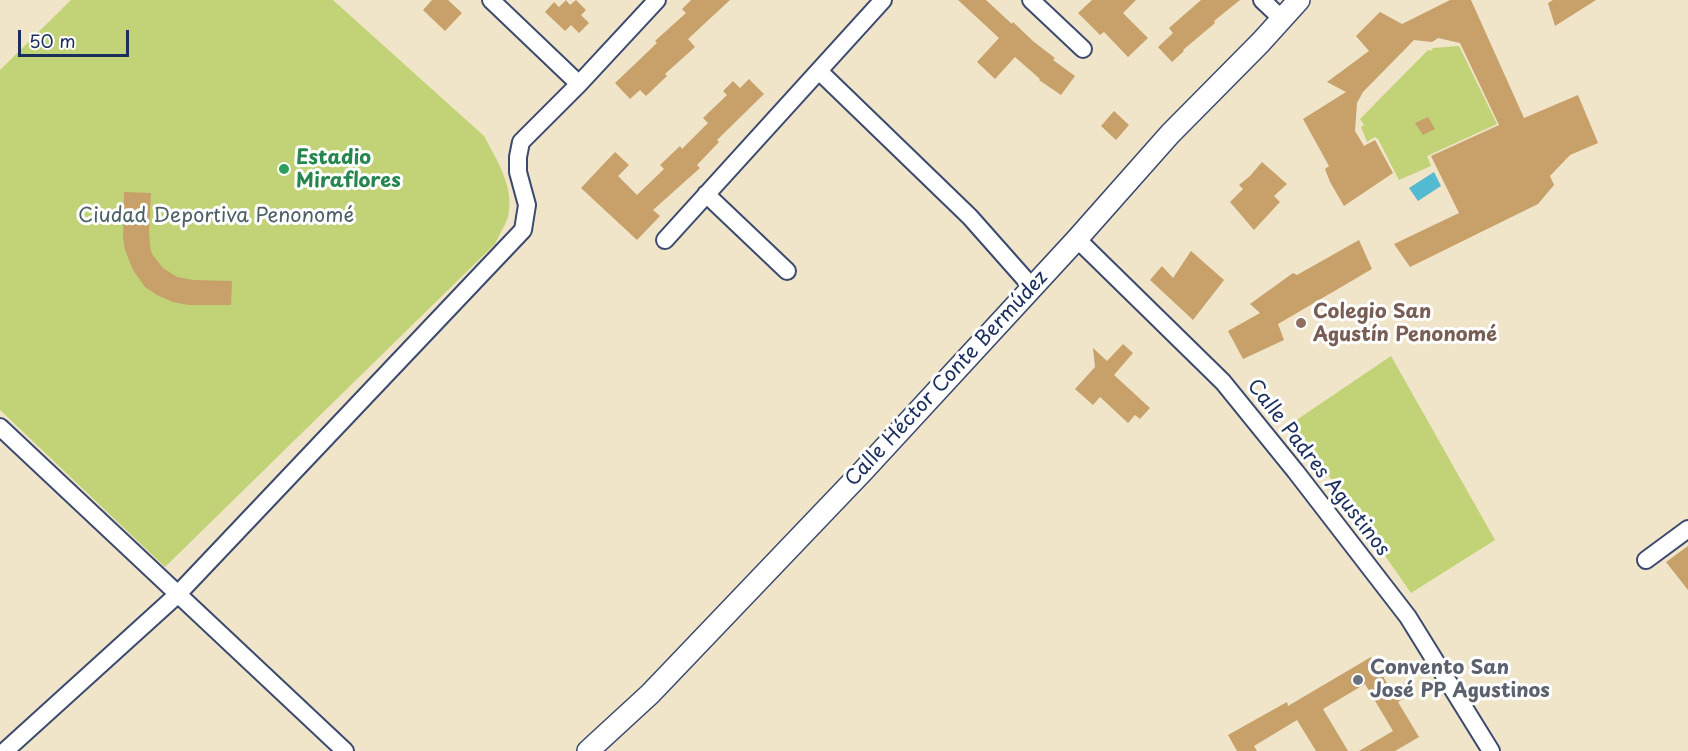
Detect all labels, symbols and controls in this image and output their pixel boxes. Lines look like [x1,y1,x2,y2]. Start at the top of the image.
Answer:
scale bar [21,18,132,56]
text: 50 m [29,27,76,54]
place label: Estadio Miraflores [296,146,401,193]
marker: Estadio Miraflores [277,162,291,176]
park label: Ciudad Deportiva Penonomé [78,204,354,228]
street label: Calle Héctor Conte Bermúdez [841,266,1053,492]
place label: Colegio San Agustín Penonomé [1313,300,1497,347]
marker: Colegio San Agustín Penonomé [1294,316,1308,330]
street label: Calle Padres Agustinos [1242,375,1394,561]
place label: Convento San José PP Agustinos [1370,656,1550,703]
marker: Convento San José PP Agustinos [1351,673,1365,687]

